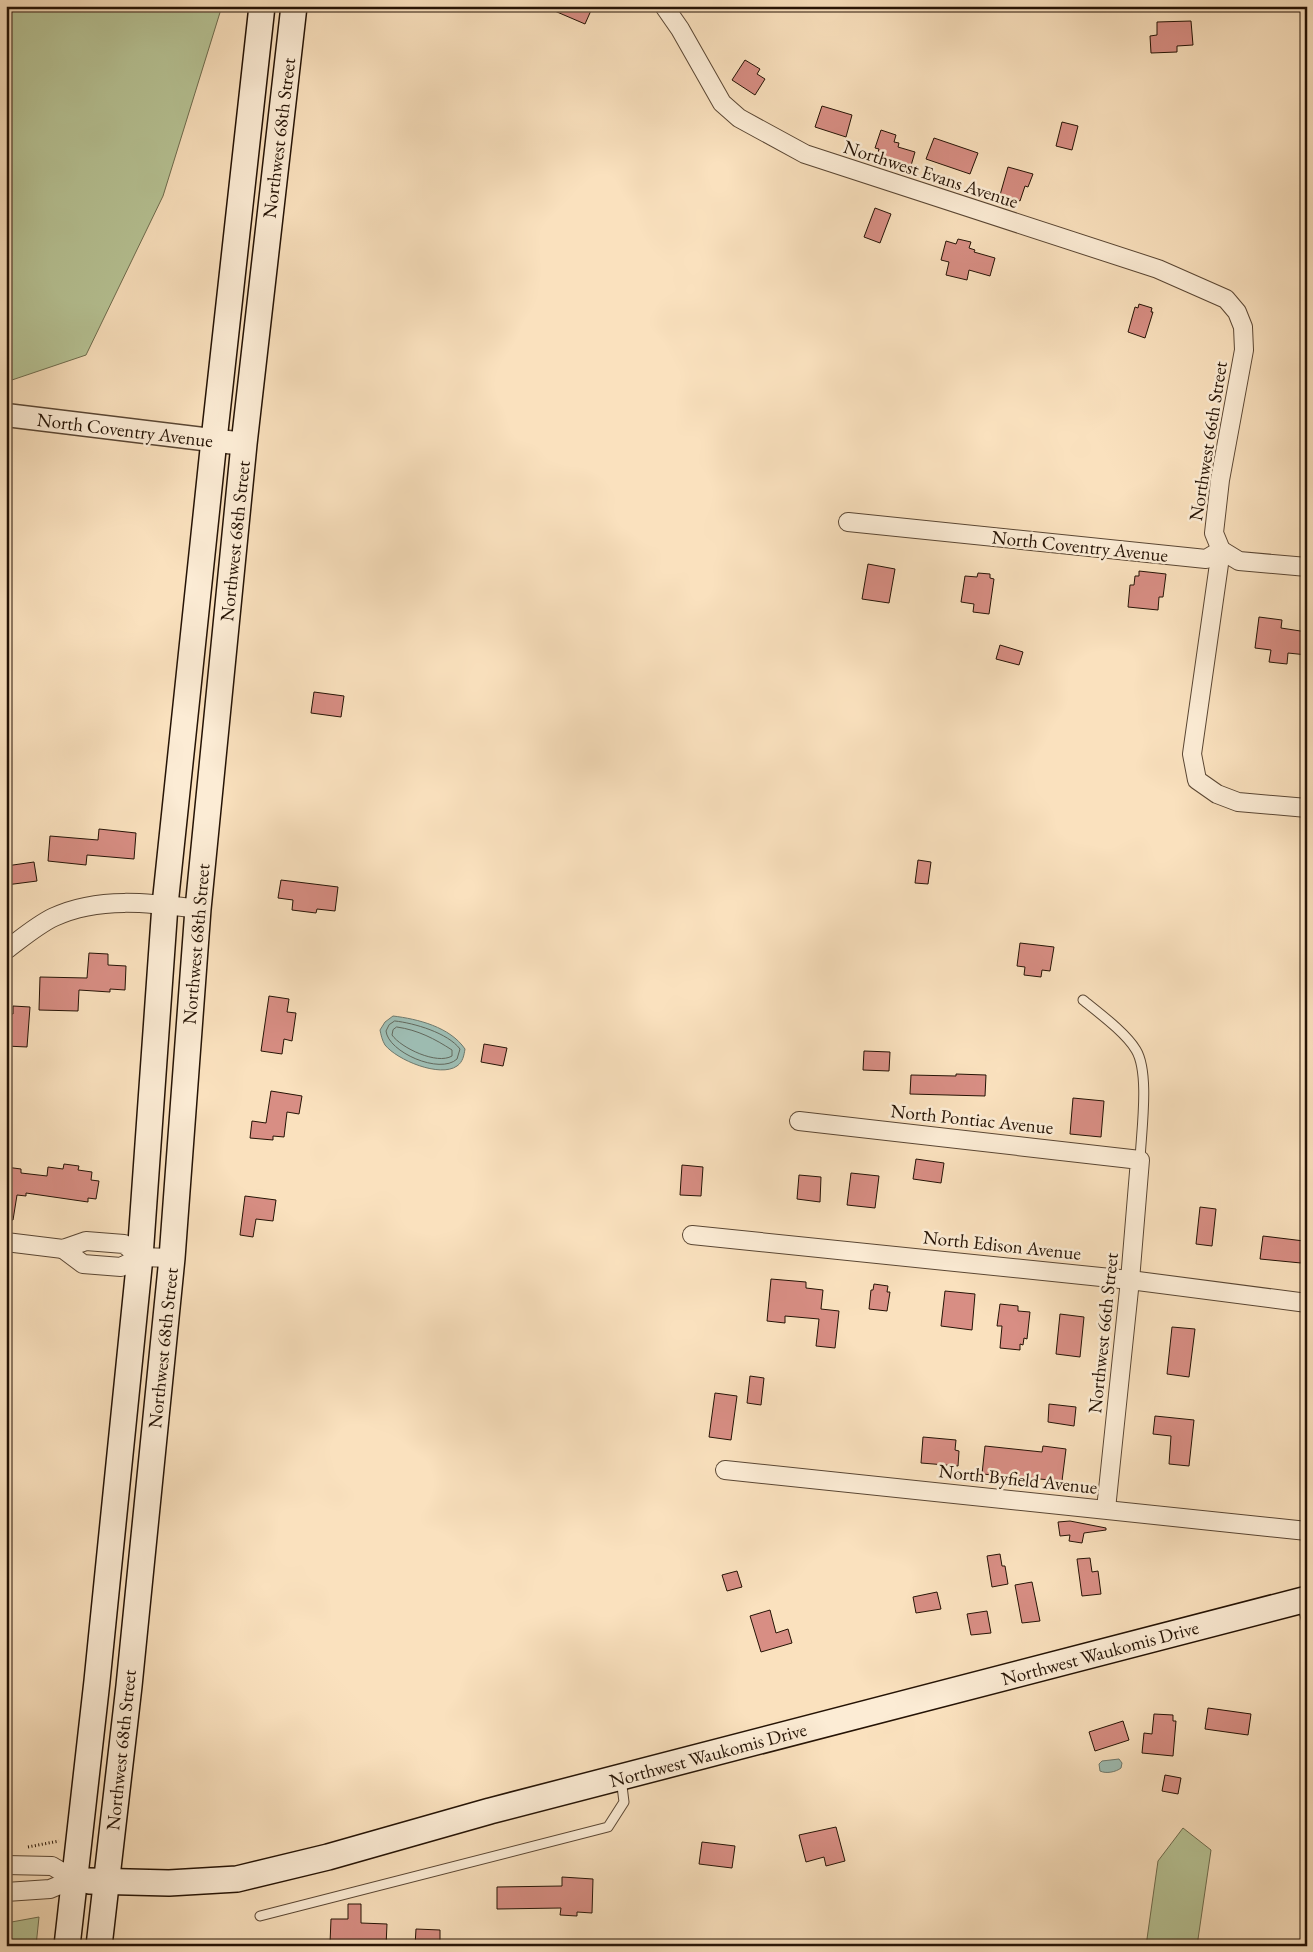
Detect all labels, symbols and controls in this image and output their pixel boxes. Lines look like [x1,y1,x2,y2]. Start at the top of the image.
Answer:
street label: Northwest 68th Street [257,56,301,220]
street label: Northwest Evans Avenue [840,134,1022,214]
street label: Northwest 66th Street [1183,359,1233,523]
street label: North Coventry Avenue [36,407,214,453]
street label: Northwest 68th Street [214,459,256,623]
street label: North Coventry Avenue [991,524,1169,568]
street label: Northwest 68th Street [177,862,215,1026]
street label: North Pontiac Avenue [889,1098,1055,1140]
street label: North Edison Avenue [922,1224,1082,1266]
street label: Northwest 66th Street [1082,1251,1124,1415]
street label: Northwest 68th Street [142,1266,184,1430]
street label: North Byfield Avenue [937,1458,1099,1500]
street label: Northwest Waukomis Drive [999,1615,1201,1691]
street label: Northwest 68th Street [100,1668,142,1832]
street label: Northwest Waukomis Drive [607,1717,809,1793]

